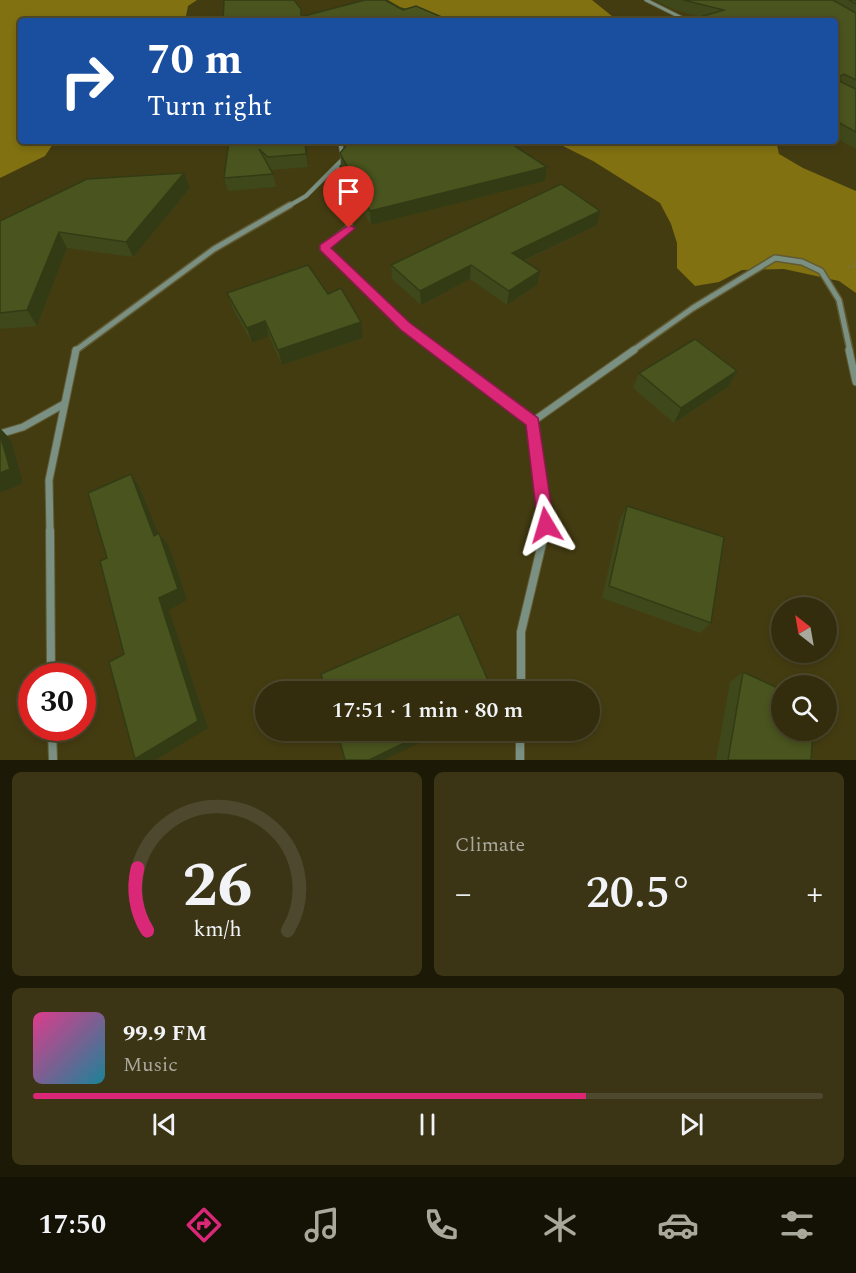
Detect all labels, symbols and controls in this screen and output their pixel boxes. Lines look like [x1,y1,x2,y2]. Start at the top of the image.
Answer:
text: 70 m [147,29,242,92]
icon: right [48,42,126,120]
text: Turn right [147,86,272,128]
pin [323,166,374,228]
icon: arrive [332,175,365,208]
position arrow [514,493,578,557]
north arrow [771,597,837,663]
map controls [771,597,837,741]
speed limit sign: 30 [18,663,96,741]
button: search [771,675,837,741]
text: 17:51 · 1 min · 80 m [332,694,523,727]
text: Climate [455,830,525,860]
text: 26 [182,839,252,934]
text: 20.5° [586,859,692,928]
text: − [455,869,472,919]
text: + [806,869,823,919]
text: km/h [193,913,241,946]
text: 99.9 FM [123,1017,207,1050]
text: Music [123,1050,178,1080]
icon: previous [148,1108,181,1141]
icon: pause [411,1108,444,1141]
icon: next [675,1108,708,1141]
text: 17:50 [38,1204,106,1246]
icon: directions [183,1204,225,1246]
icon: music [301,1204,343,1246]
icon: phone [420,1204,462,1246]
icon: climate [539,1204,581,1246]
icon: car [657,1204,699,1246]
icon: filters [776,1204,818,1246]

